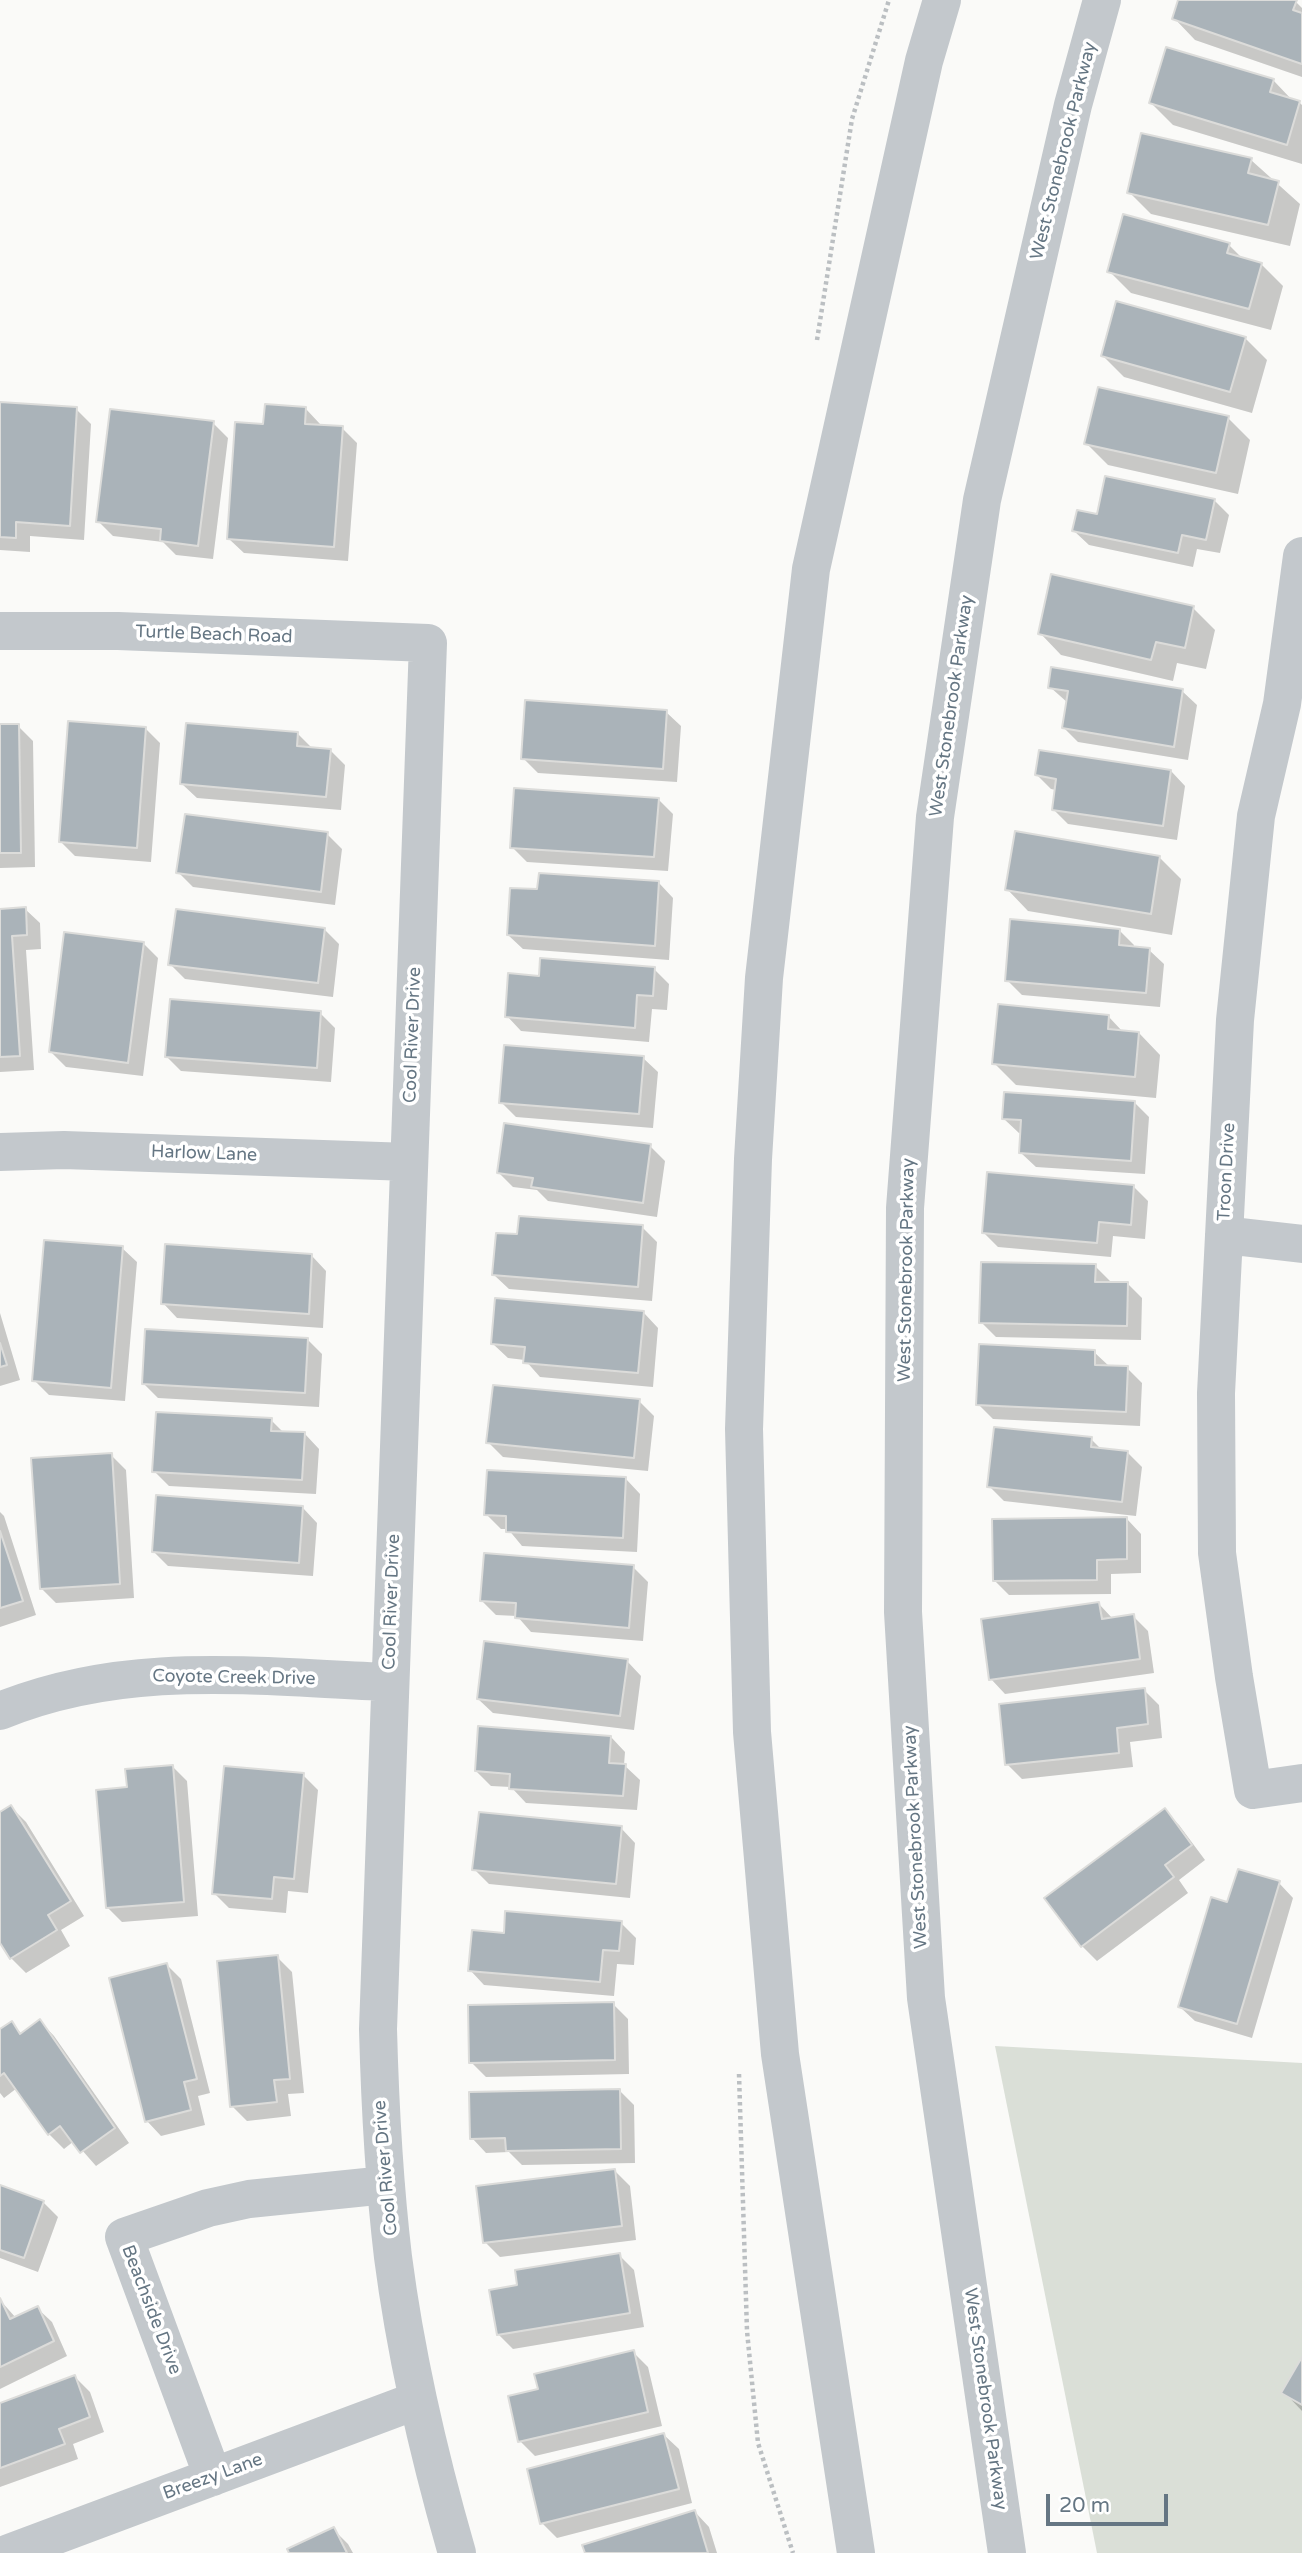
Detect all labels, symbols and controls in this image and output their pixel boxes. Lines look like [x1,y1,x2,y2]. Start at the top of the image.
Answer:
street label: West Stonebrook Parkway [1026,40,1102,262]
street label: West Stonebrook Parkway [926,594,978,818]
street label: Turtle Beach Road [135,621,293,649]
street label: Cool River Drive [400,967,426,1103]
street label: Troon Drive [1214,1122,1240,1222]
street label: Harlow Lane [150,1141,258,1167]
street label: West Stonebrook Parkway [894,1158,920,1382]
street label: Cool River Drive [379,1534,405,1670]
street label: Coyote Creek Drive [152,1666,316,1690]
street label: West Stonebrook Parkway [899,1725,933,1949]
street label: Cool River Drive [369,2099,403,2237]
street label: Beachside Drive [116,2242,186,2378]
street label: West Stonebrook Parkway [959,2287,1011,2511]
street label: Breezy Lane [160,2449,266,2505]
scale bar [1050,2480,1172,2524]
text: 20 m [1059,2493,1110,2518]

